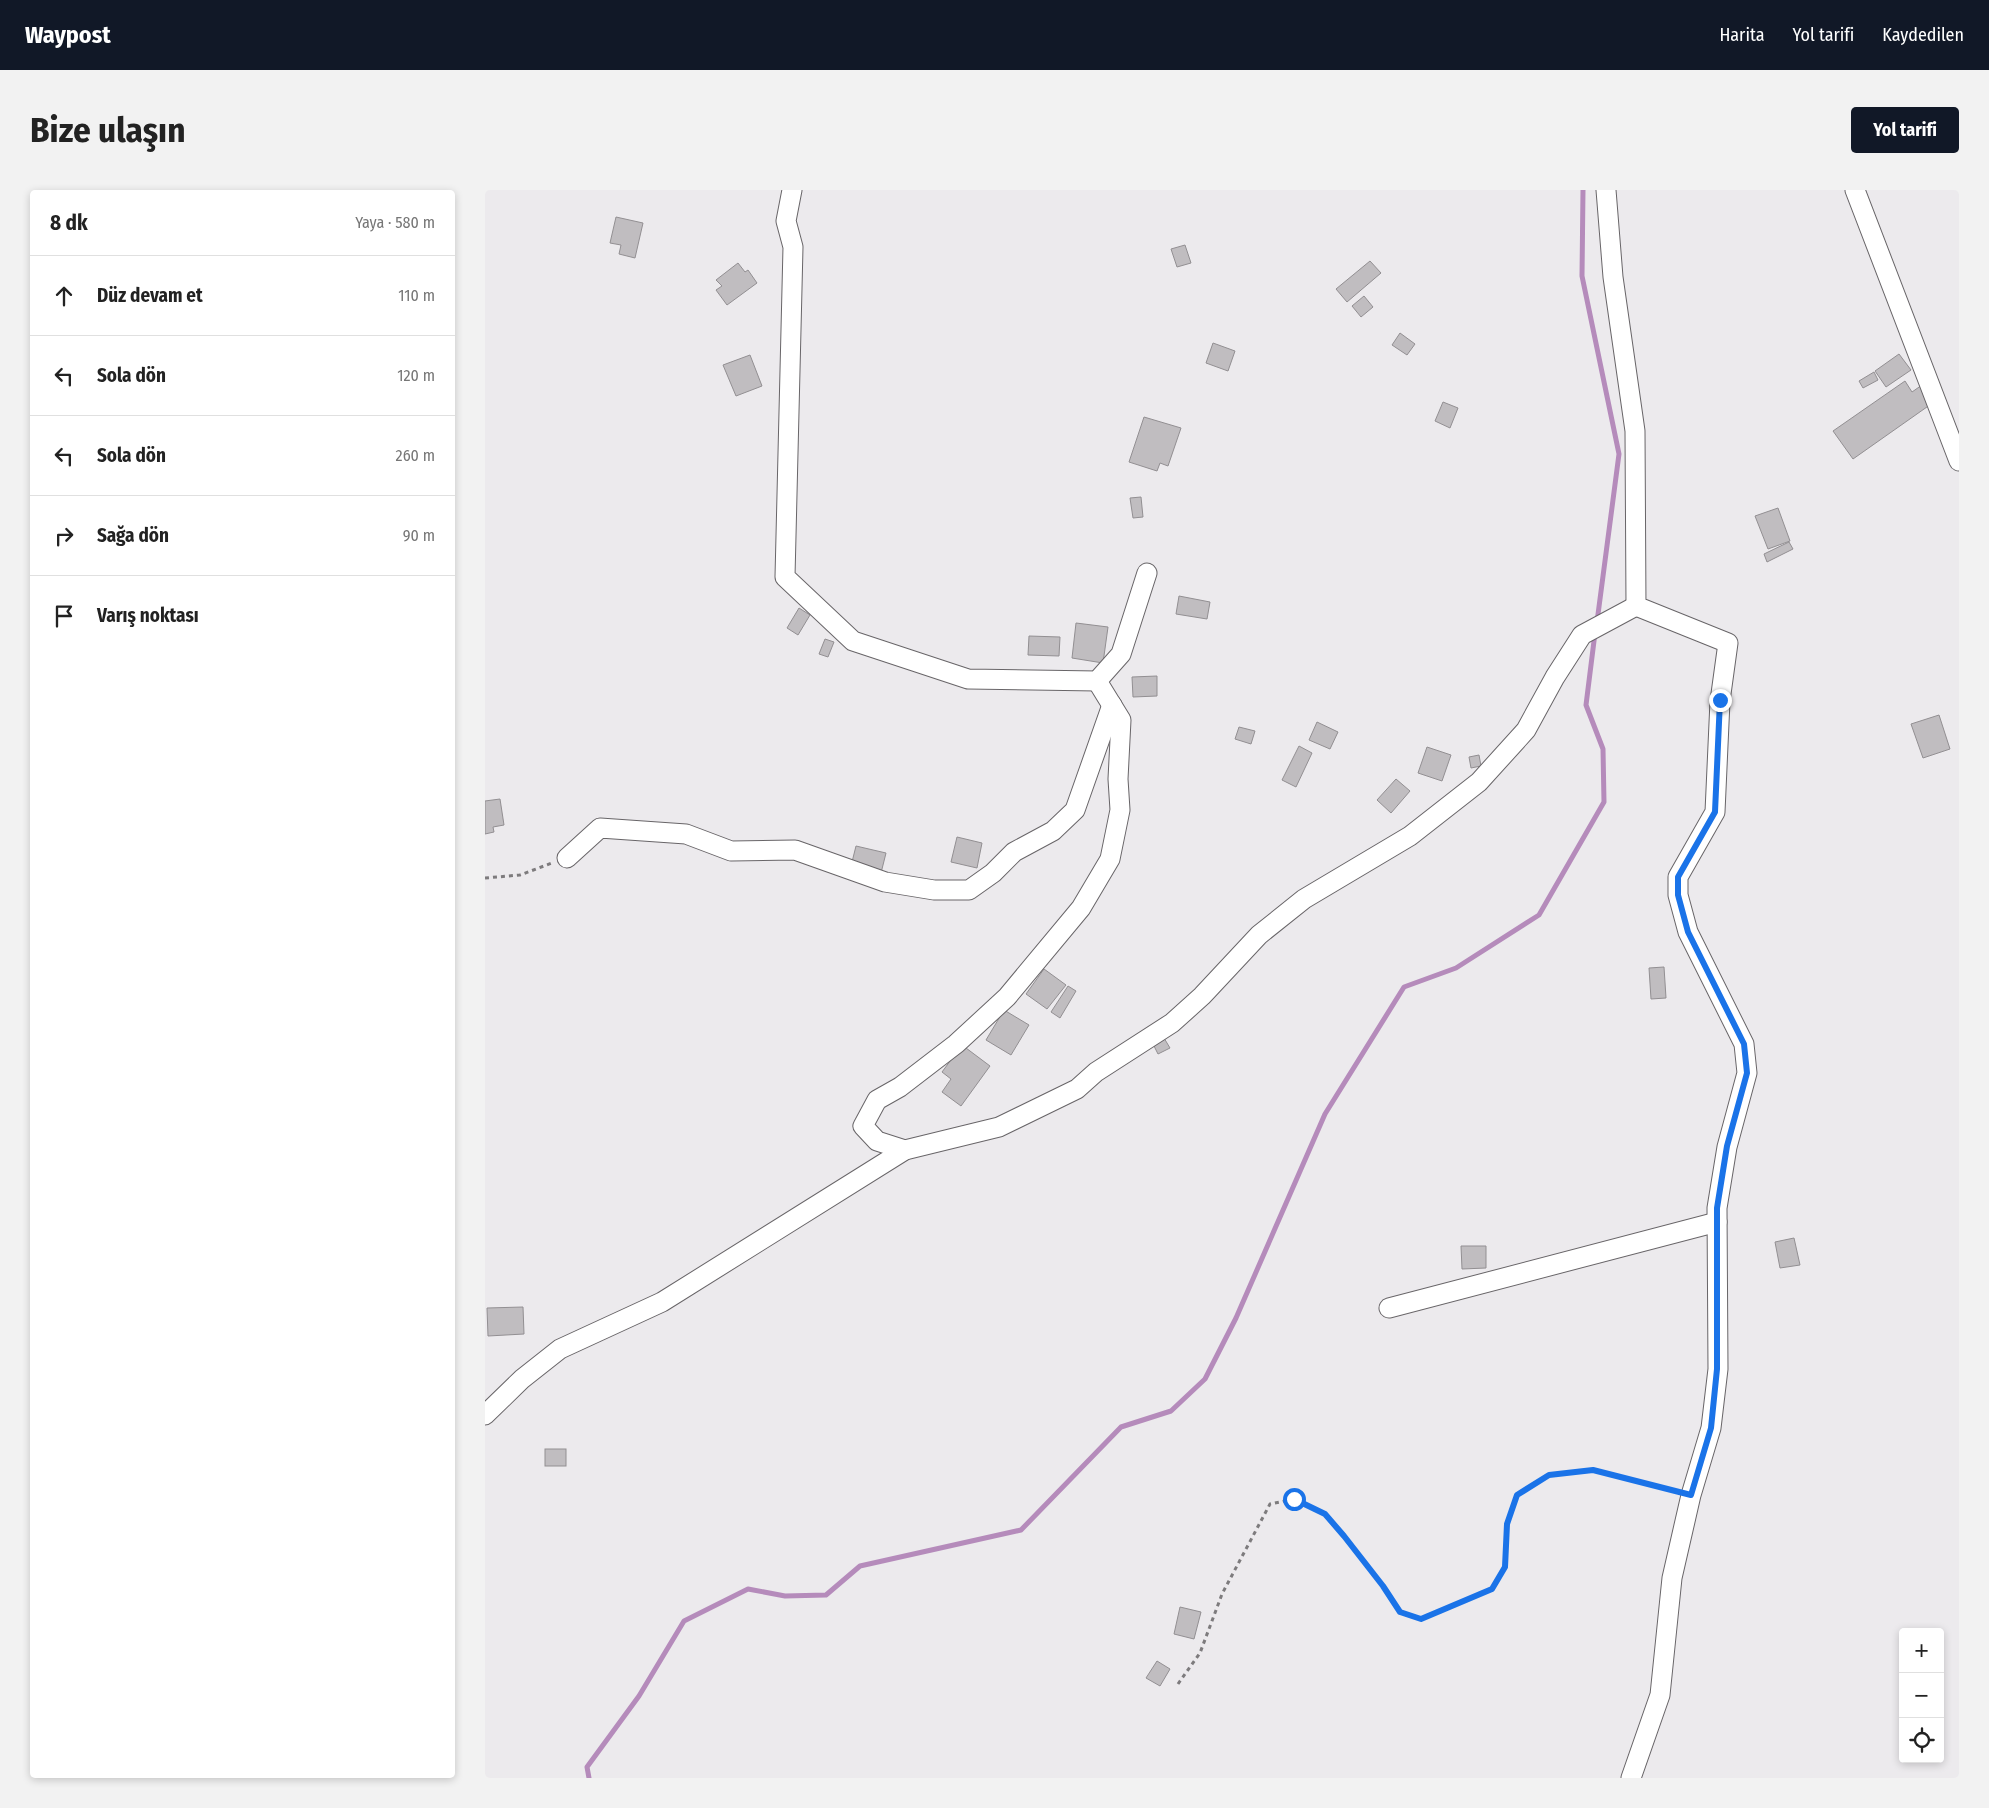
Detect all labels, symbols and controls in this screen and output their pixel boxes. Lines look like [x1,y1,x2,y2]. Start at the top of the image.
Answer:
text: Waypost [25,21,111,49]
text: Harita [1719,24,1765,46]
text: Yol tarifi [1793,24,1854,46]
text: Kaydedilen [1882,24,1964,46]
button: Yol tarifi [1851,107,1959,153]
text: Bize ulaşın [30,109,185,151]
text: 8 dk [50,210,88,236]
text: Yaya · 580 m [355,213,435,232]
icon: ahead [50,282,78,310]
text: Düz devam et [97,284,203,307]
text: 110 m [398,286,435,305]
icon: left [50,362,78,390]
text: Sola dön [97,364,166,387]
text: 120 m [397,366,435,385]
icon: left [50,442,78,470]
text: Sola dön [97,444,166,467]
text: 260 m [396,446,435,465]
icon: right [50,522,78,550]
text: Sağa dön [97,524,169,547]
text: 90 m [403,526,435,545]
icon: arrive [50,602,78,630]
text: Varış noktası [97,604,199,627]
route end [1709,689,1732,712]
route start [1283,1488,1306,1511]
map controls [1899,1628,1944,1763]
button: + [1899,1628,1944,1673]
button: − [1899,1673,1944,1718]
button: locate [1899,1718,1944,1763]

